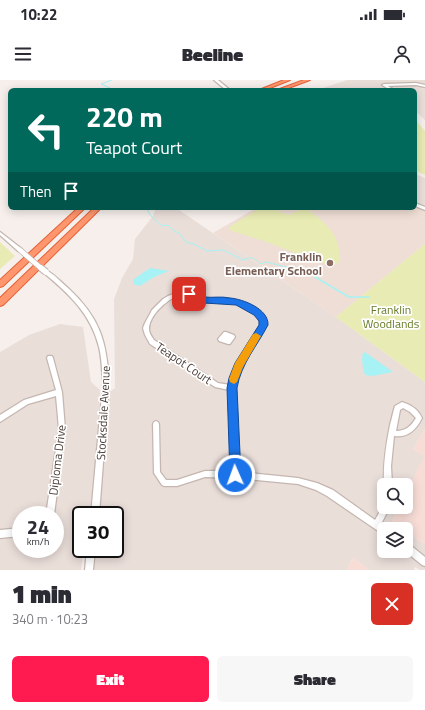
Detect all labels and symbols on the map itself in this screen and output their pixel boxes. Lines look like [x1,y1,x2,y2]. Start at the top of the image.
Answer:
place label: Franklin Elementary School [225,247,322,280]
marker: Franklin Elementary School [325,258,335,268]
pin [172,277,206,311]
park label: Franklin Woodlands [363,300,420,333]
street label: Teapot Court [152,337,217,389]
street label: Stocksdale Avenue [91,365,115,461]
street label: Diploma Drive [43,424,71,496]
position arrow [214,454,256,496]
speed limit sign: 30 [72,506,124,558]

